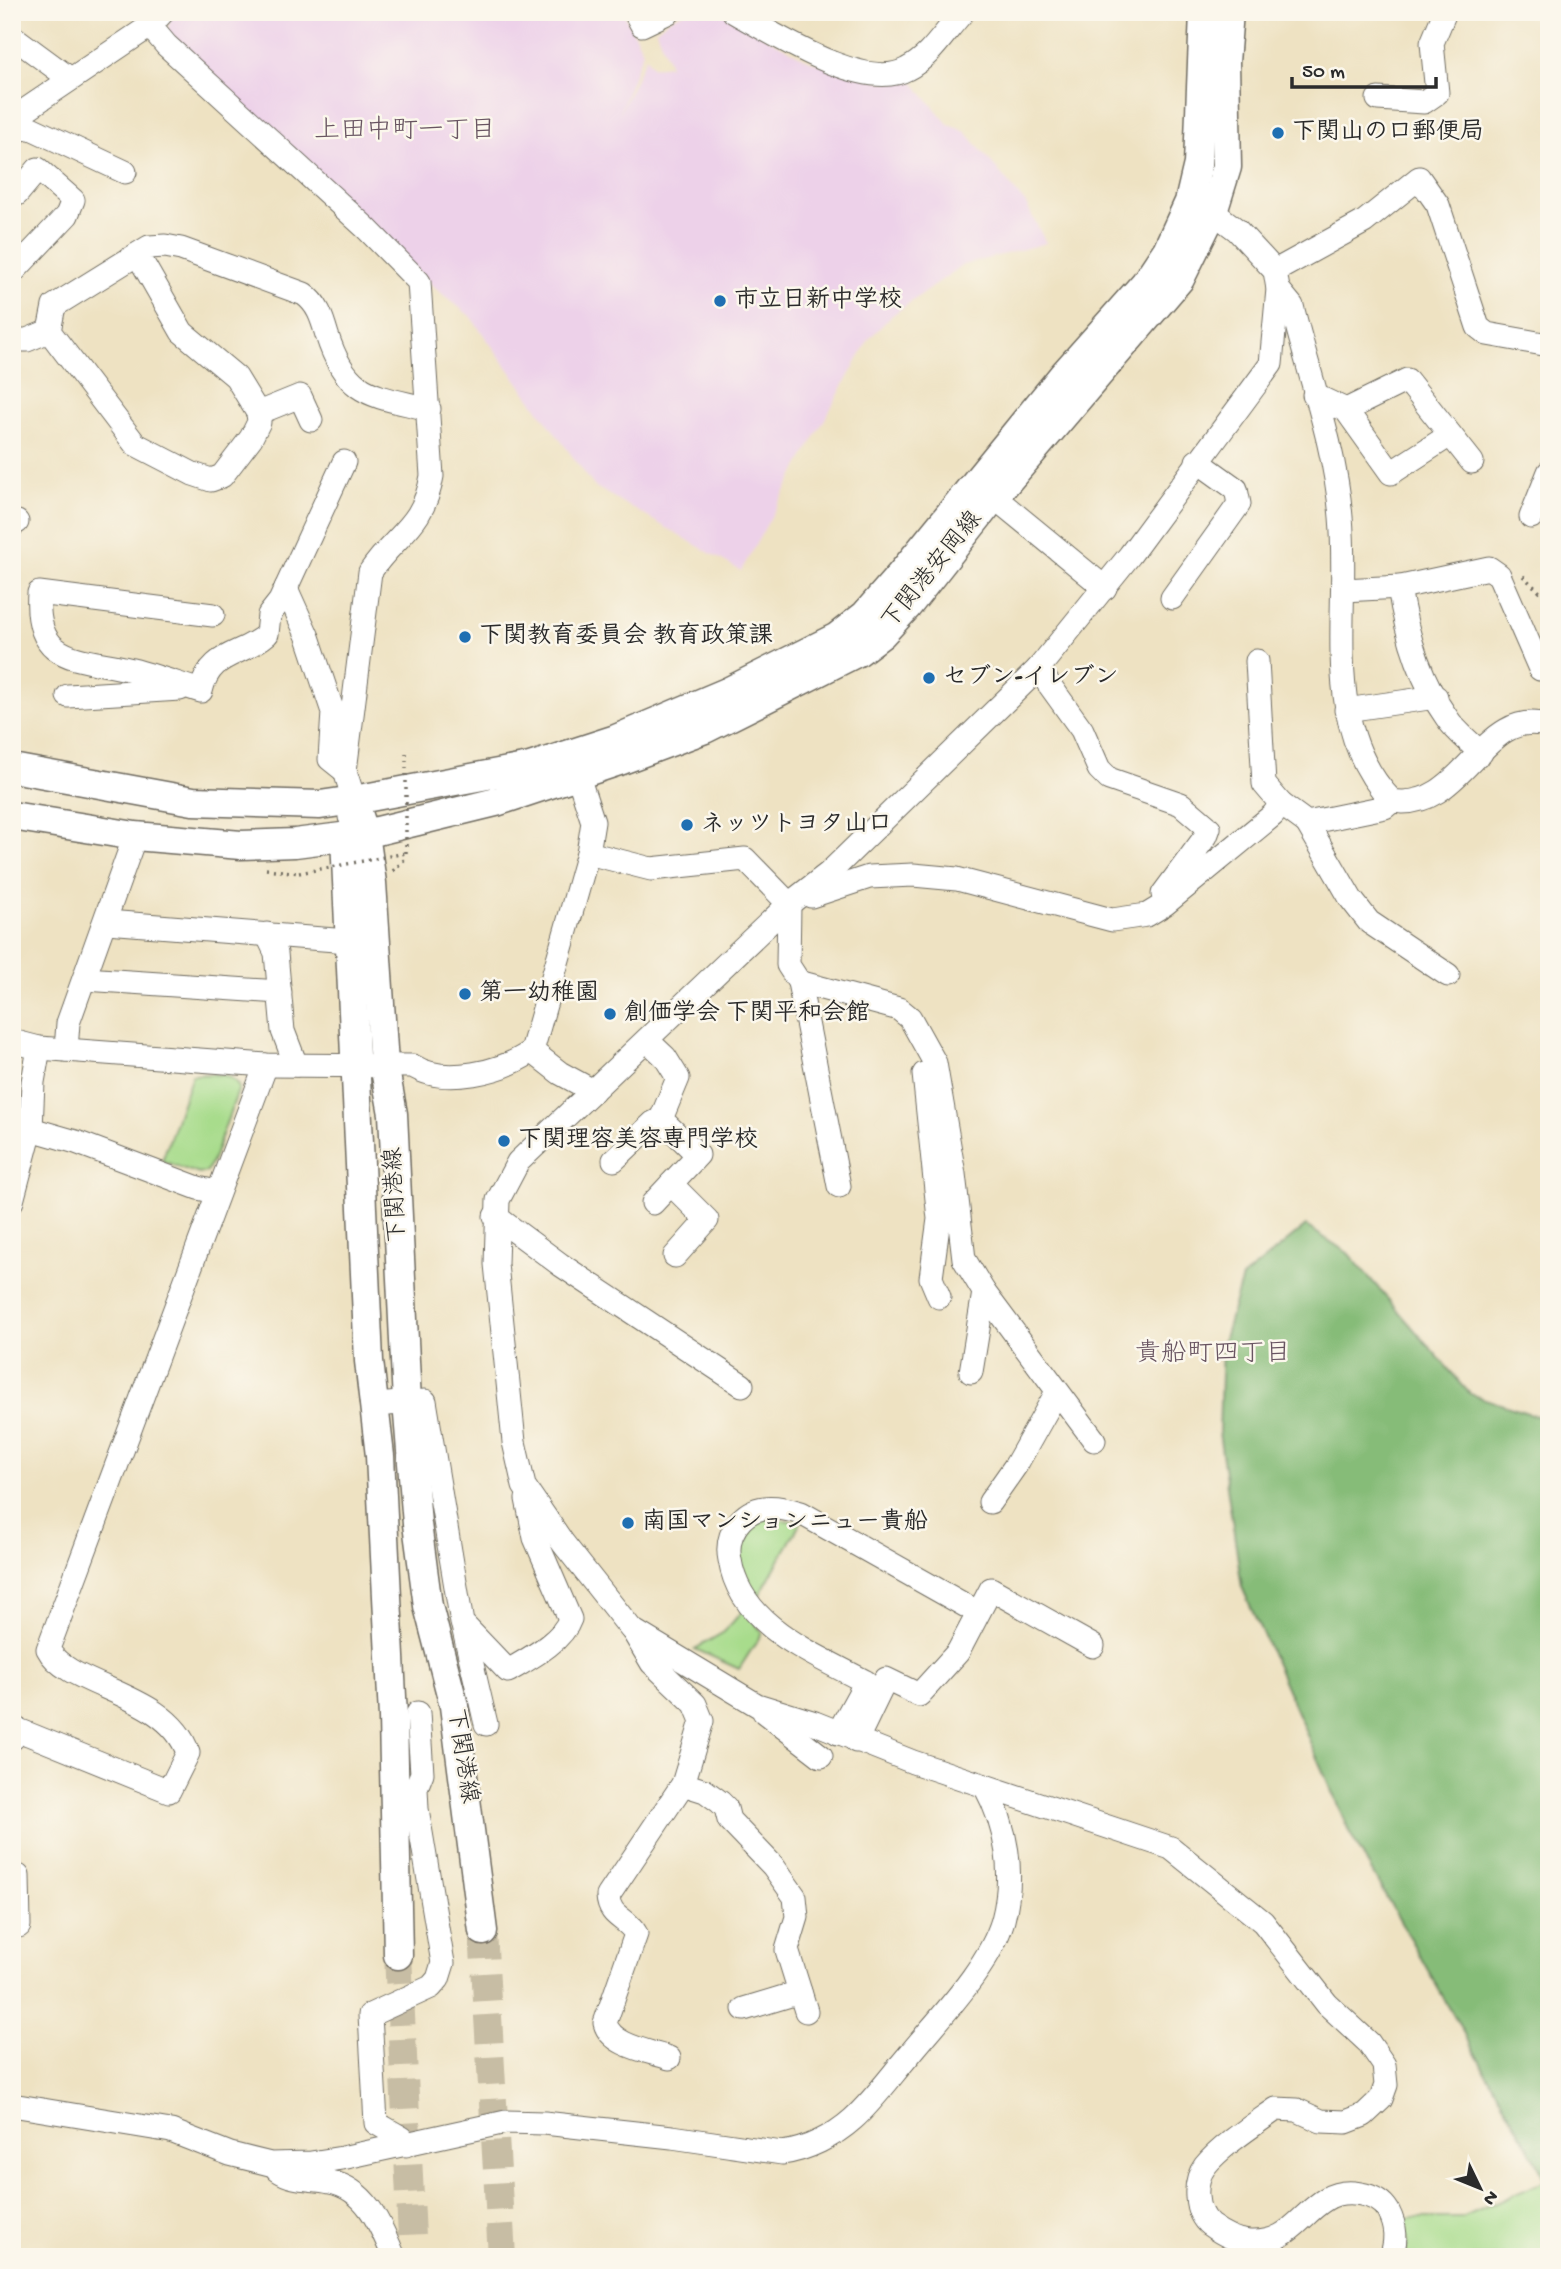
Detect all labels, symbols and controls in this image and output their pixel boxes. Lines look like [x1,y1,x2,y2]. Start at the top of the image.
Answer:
scale bar [1292,46,1435,90]
text: 50 m [1302,61,1345,86]
district label: 上田中町一丁目 [314,115,496,148]
place label: 下関山の口郵便局 [1292,118,1484,148]
marker: 下関山の口郵便局 [1270,125,1286,141]
place label: 市立日新中学校 [734,286,902,316]
marker: 市立日新中学校 [712,293,728,309]
street label: 下関港安岡線 [876,505,990,636]
place label: 下関教育委員会 教育政策課 [479,622,773,652]
marker: 下関教育委員会 教育政策課 [457,629,473,645]
place label: セブン-イレブン [943,664,1119,693]
marker: セブン-イレブン [921,670,937,686]
place label: ネッツトヨタ山口 [701,811,892,840]
marker: ネッツトヨタ山口 [679,817,695,833]
place label: 第一幼稚園 [479,979,599,1009]
marker: 第一幼稚園 [457,986,473,1002]
place label: 創価学会 下関平和会館 [624,999,870,1029]
marker: 創価学会 下関平和会館 [602,1006,618,1022]
place label: 下関理容美容専門学校 [518,1125,758,1156]
marker: 下関理容美容専門学校 [496,1133,512,1149]
street label: 下関港線 [379,1146,414,1244]
district label: 貴船町四丁目 [1135,1338,1291,1371]
place label: 南国マンションニュー貴船 [642,1508,928,1538]
marker: 南国マンションニュー貴船 [620,1515,636,1531]
street label: 下関港線 [439,1706,484,1806]
north arrow [1446,2154,1516,2224]
text: N [1477,2185,1503,2210]

